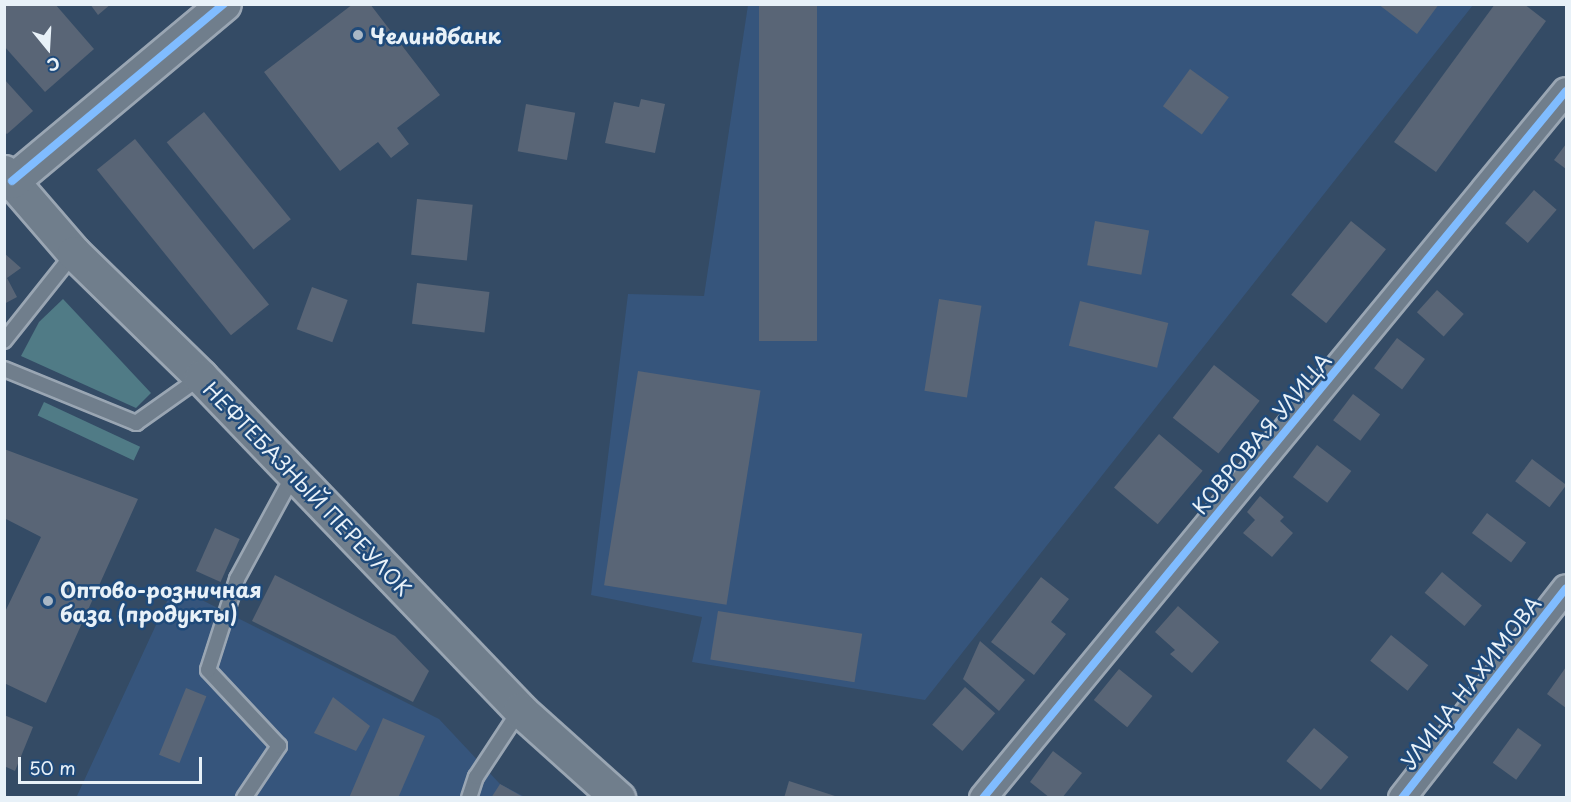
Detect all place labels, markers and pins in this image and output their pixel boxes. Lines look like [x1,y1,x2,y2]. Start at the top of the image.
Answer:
place label: Челиндбанк [370,22,501,48]
marker: Челиндбанк [351,28,365,42]
place label: Оптово-розничная база (продукты) [60,576,262,626]
marker: Оптово-розничная база (продукты) [41,594,55,608]

